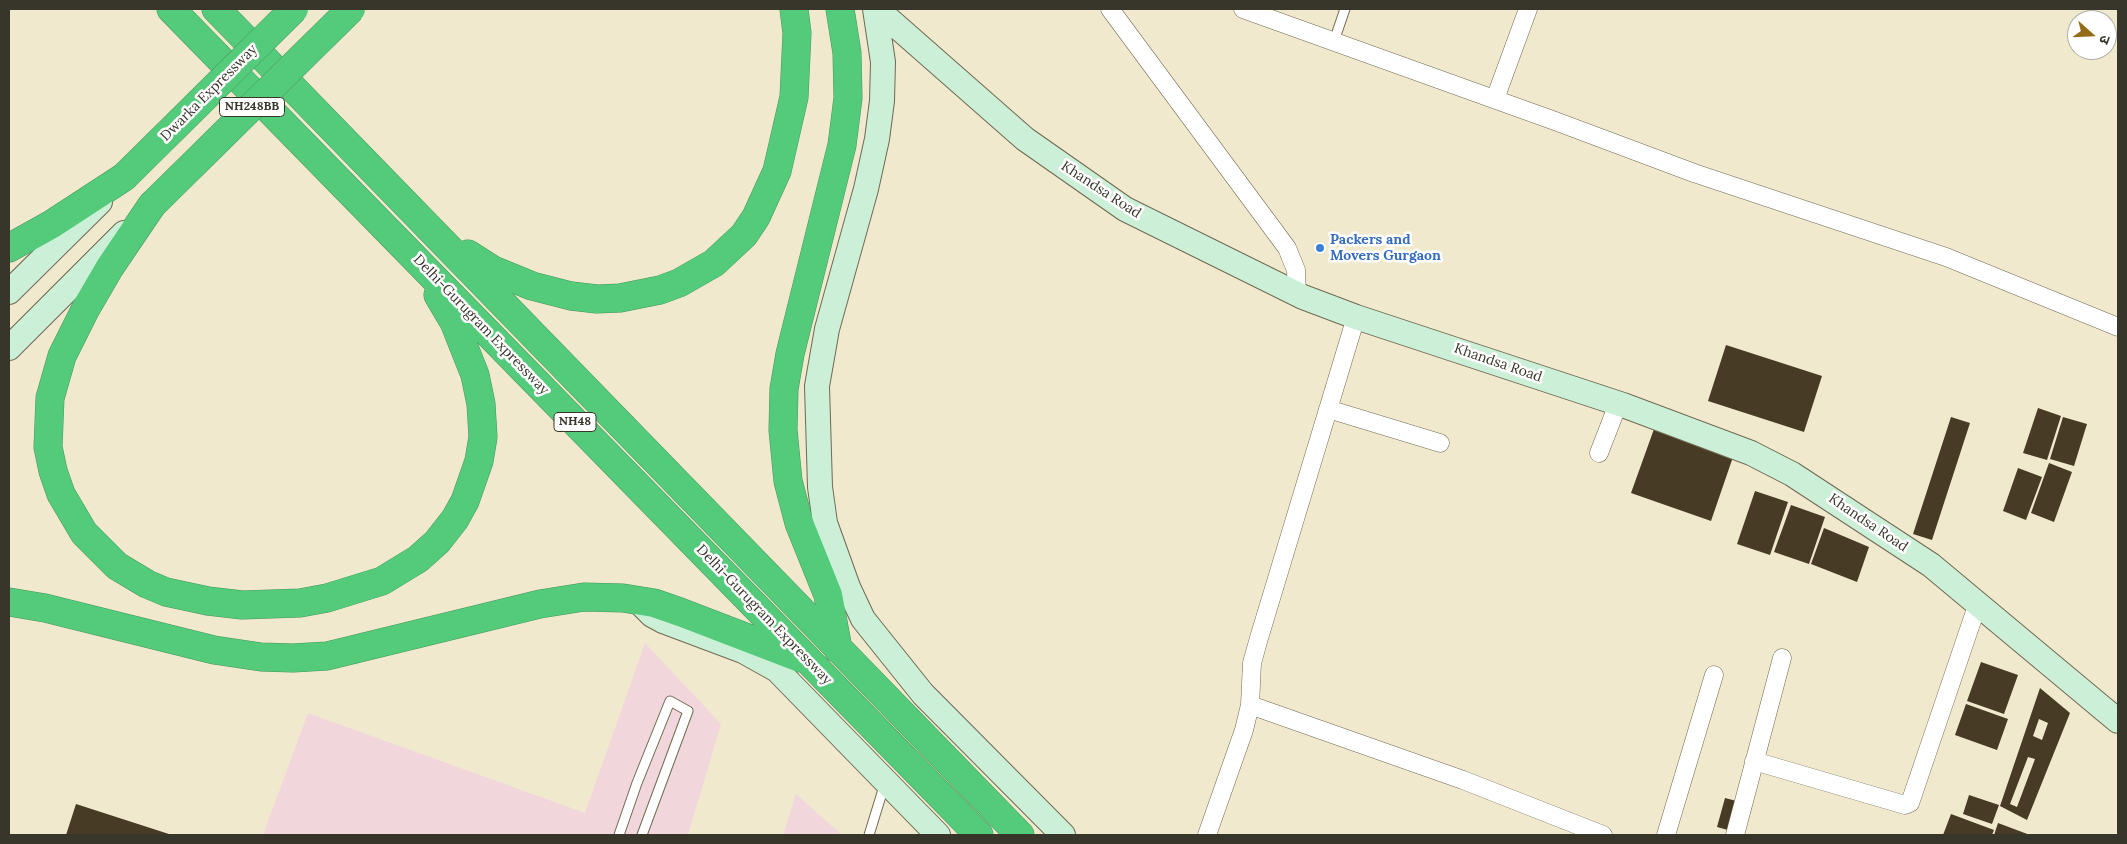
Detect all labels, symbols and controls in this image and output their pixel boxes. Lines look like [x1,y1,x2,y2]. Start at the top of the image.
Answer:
north arrow [2067,10,2117,60]
text: उ [2095,33,2115,47]
street label: Dwarka Expressway [157,41,261,145]
road number: NH248BB [220,98,284,116]
street label: Khandsa Road [1058,158,1144,222]
place label: Packers and Movers Gurgaon [1330,232,1441,264]
marker: Packers and Movers Gurgaon [1314,242,1326,254]
street label: Delhi-Gurugram Expressway [410,252,552,398]
street label: Khandsa Road [1452,340,1544,386]
road number: NH48 [554,412,596,432]
street label: Khandsa Road [1825,490,1911,556]
street label: Delhi-Gurugram Expressway [693,542,835,688]

